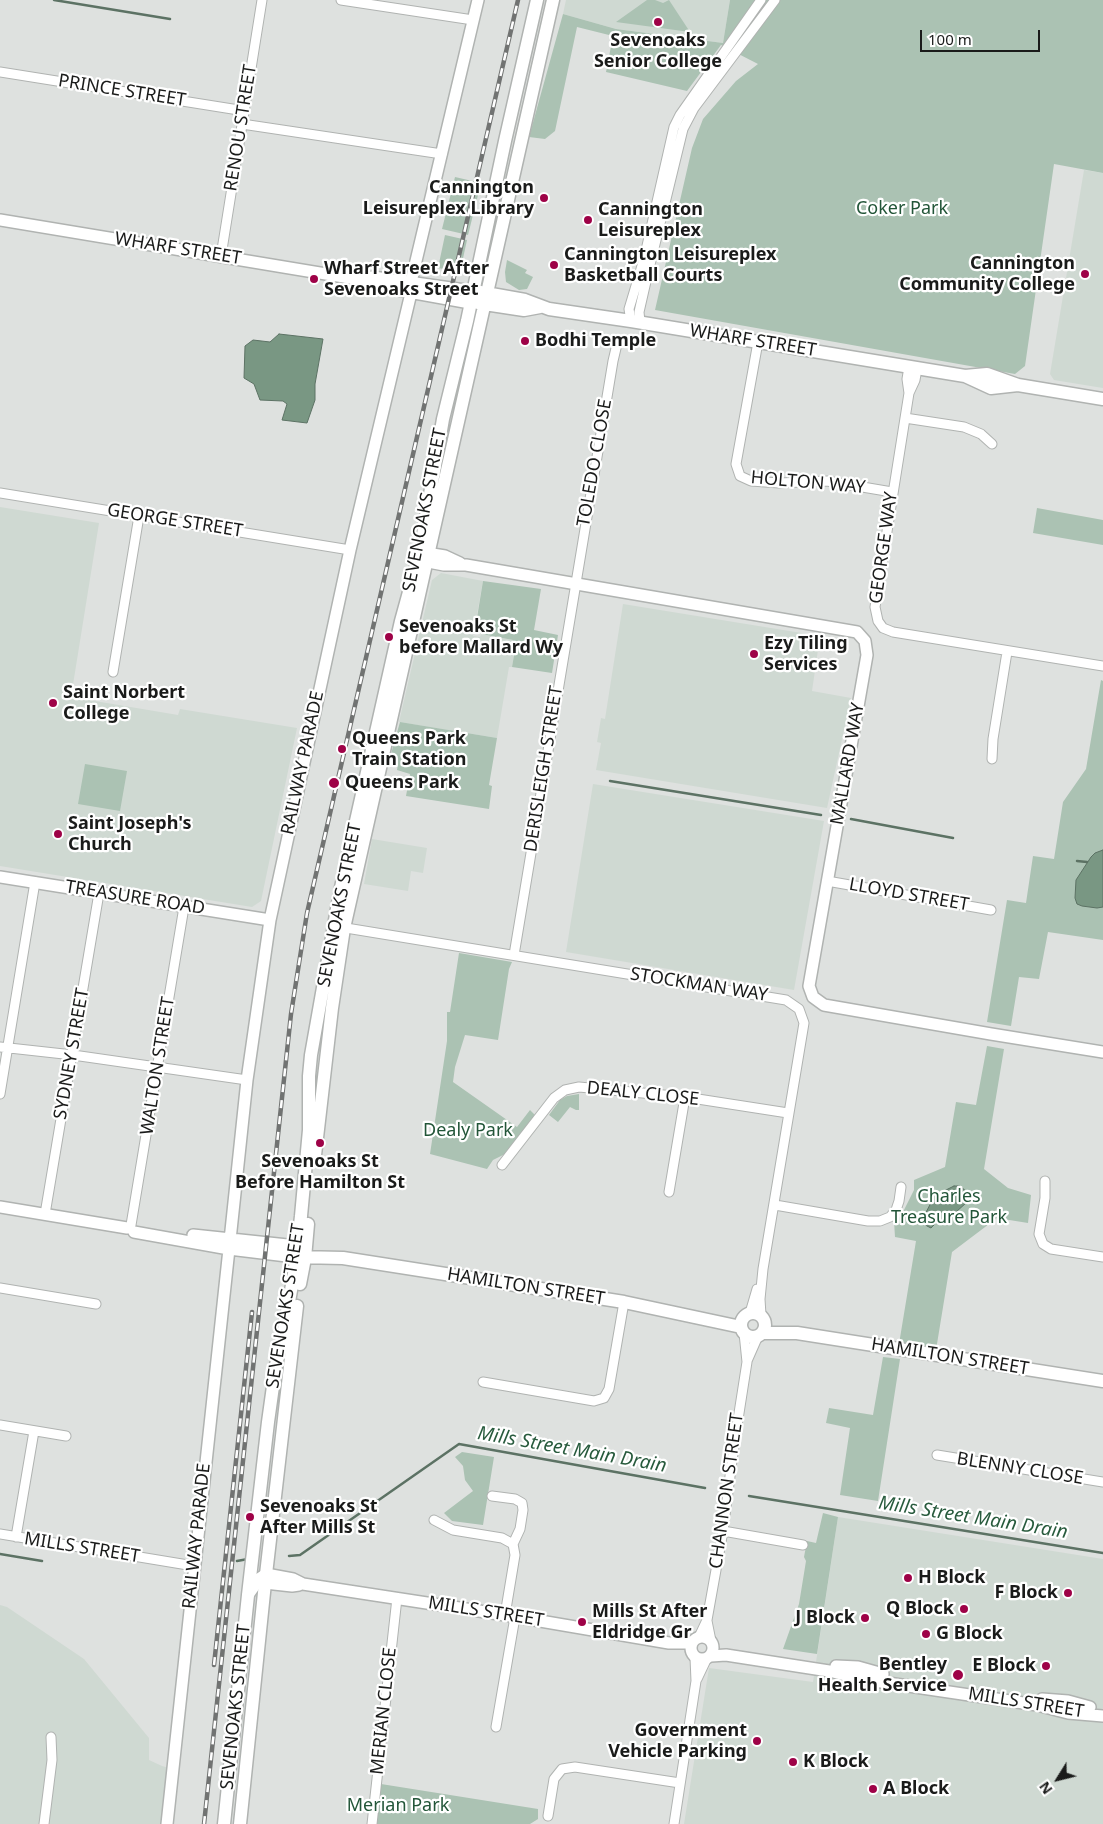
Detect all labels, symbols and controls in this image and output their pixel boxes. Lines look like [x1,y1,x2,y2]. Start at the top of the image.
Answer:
marker: Sevenoaks Senior College [652,16,664,28]
scale bar [923,20,1043,52]
text: 100 m [928,29,972,49]
place label: Sevenoaks Senior College [594,30,722,72]
street label: RENOU STREET [220,63,262,193]
street label: PRINCE STREET [57,70,187,112]
place label: Cannington Leisureplex Library [363,177,534,220]
marker: Cannington Leisureplex Library [538,192,550,204]
park label: Coker Park [856,198,948,220]
place label: Cannington Leisureplex [598,199,703,242]
marker: Cannington Leisureplex [582,214,594,226]
street label: WHARF STREET [113,228,243,270]
place label: Cannington Leisureplex Basketball Courts [564,244,777,286]
place label: Cannington Community College [899,253,1075,296]
place label: Wharf Street After Sevenoaks Street [324,258,489,300]
marker: Cannington Leisureplex Basketball Courts [548,259,560,271]
marker: Cannington Community College [1079,268,1091,280]
marker: Wharf Street After Sevenoaks Street [308,273,320,285]
street label: WHARF STREET [688,320,818,362]
place label: Bodhi Temple [535,330,656,352]
marker: Bodhi Temple [519,335,531,347]
street label: TOLEDO CLOSE [573,397,617,529]
street label: SEVENOAKS STREET [399,426,451,594]
street label: HOLTON WAY [750,467,866,499]
street label: GEORGE WAY [865,491,903,605]
street label: GEORGE STREET [106,500,244,542]
place label: Sevenoaks St before Mallard Wy [399,616,563,659]
marker: Sevenoaks St before Mallard Wy [383,631,395,643]
place label: Ezy Tiling Services [764,633,848,676]
marker: Ezy Tiling Services [748,648,760,660]
place label: Saint Norbert College [63,682,185,724]
street label: DERISLEIGH STREET [520,684,568,854]
street label: RAILWAY PARADE [277,689,329,837]
marker: Saint Norbert College [47,697,59,709]
street label: MALLARD WAY [827,701,869,827]
place label: Queens Park Train Station [352,728,466,771]
marker: Queens Park Train Station [336,743,348,755]
place label: Queens Park [345,772,459,794]
marker: Queens Park [327,776,341,790]
place label: Saint Joseph's Church [68,813,191,856]
street label: SEVENOAKS STREET [314,821,366,989]
marker: Saint Joseph's Church [52,828,64,840]
street label: LLOYD STREET [847,874,971,916]
street label: TREASURE ROAD [64,876,206,920]
street label: STOCKMAN WAY [629,963,769,1007]
street label: SYDNEY STREET [50,987,94,1121]
street label: WALTON STREET [136,995,180,1137]
street label: DEALY CLOSE [586,1077,700,1111]
park label: Dealy Park [423,1120,513,1142]
marker: Sevenoaks St Before Hamilton St [314,1137,326,1149]
place label: Sevenoaks St Before Hamilton St [235,1151,405,1194]
park label: Charles Treasure Park [891,1186,1007,1228]
street label: SEVENOAKS STREET [262,1222,310,1390]
street label: HAMILTON STREET [446,1264,606,1310]
street label: HAMILTON STREET [870,1334,1030,1380]
street label: CHANNON STREET [705,1412,749,1570]
water label: Mills Street Main Drain [476,1422,668,1478]
street label: BLENNY CLOSE [955,1448,1085,1490]
street label: RAILWAY PARADE [179,1462,215,1610]
water label: Mills Street Main Drain [877,1492,1069,1544]
place label: Sevenoaks St After Mills St [260,1496,378,1538]
marker: Sevenoaks St After Mills St [244,1511,256,1523]
street label: MILLS STREET [23,1528,141,1568]
place label: H Block [918,1567,985,1589]
marker: H Block [902,1572,914,1584]
place label: F Block [994,1582,1058,1604]
marker: F Block [1062,1587,1074,1599]
street label: MILLS STREET [427,1592,545,1632]
place label: Q Block [886,1598,954,1620]
place label: Mills St After Eldridge Gr [592,1601,707,1644]
marker: Q Block [958,1603,970,1615]
place label: J Block [795,1607,855,1629]
marker: J Block [859,1612,871,1624]
marker: Mills St After Eldridge Gr [576,1616,588,1628]
street label: SEVENOAKS STREET [217,1623,255,1791]
place label: G Block [936,1623,1003,1645]
marker: G Block [920,1628,932,1640]
street label: MERIAN CLOSE [367,1646,401,1776]
place label: Bentley Health Service [818,1654,947,1696]
place label: E Block [972,1655,1036,1677]
marker: E Block [1040,1660,1052,1672]
marker: Bentley Health Service [951,1668,965,1682]
street label: MILLS STREET [967,1683,1085,1723]
place label: Government Vehicle Parking [608,1720,747,1762]
marker: Government Vehicle Parking [751,1735,763,1747]
place label: K Block [803,1751,869,1773]
north arrow [1033,1754,1083,1804]
marker: K Block [787,1756,799,1768]
place label: A Block [883,1778,949,1800]
text: N [1034,1778,1056,1798]
marker: A Block [867,1783,879,1795]
park label: Merian Park [347,1795,449,1817]

